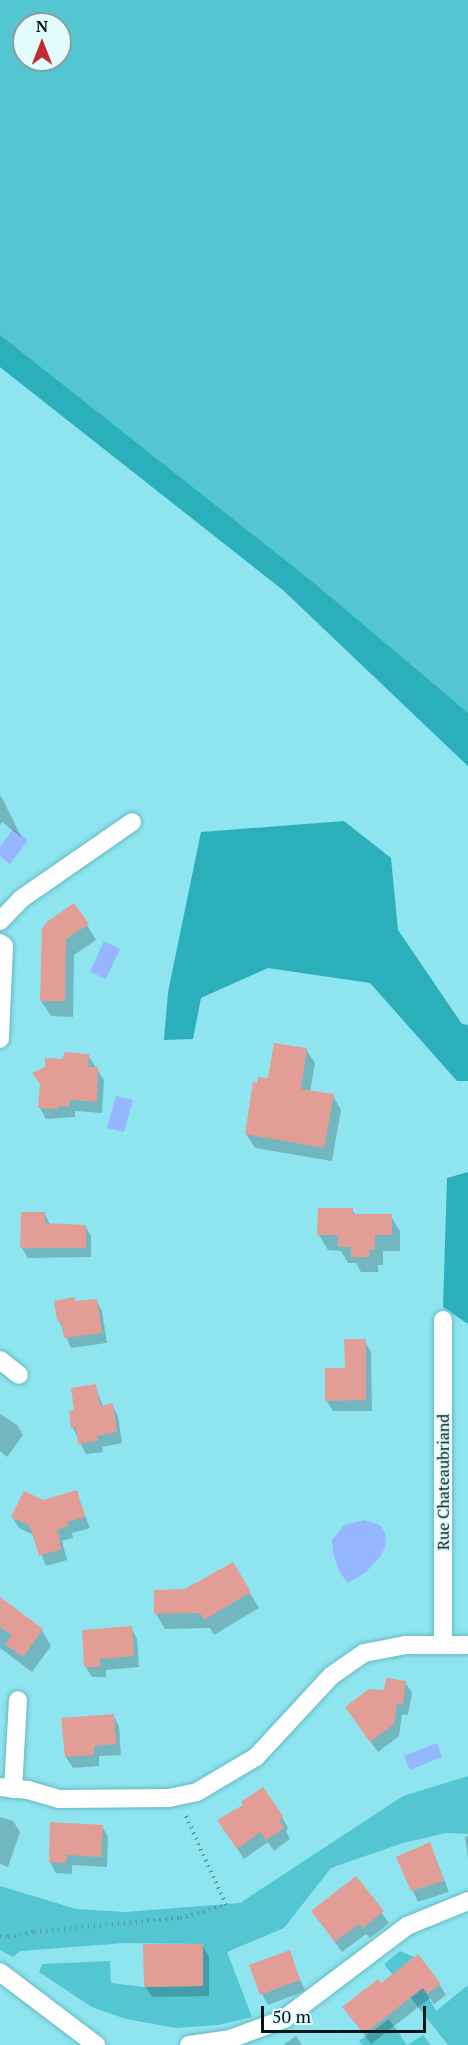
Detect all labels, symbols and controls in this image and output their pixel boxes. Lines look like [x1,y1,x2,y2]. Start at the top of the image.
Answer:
north arrow [12,12,72,72]
text: N [36,15,48,37]
street label: Rue Chateaubriand [433,1414,453,1550]
scale bar [264,1994,429,2032]
text: 50 m [272,2004,311,2028]

